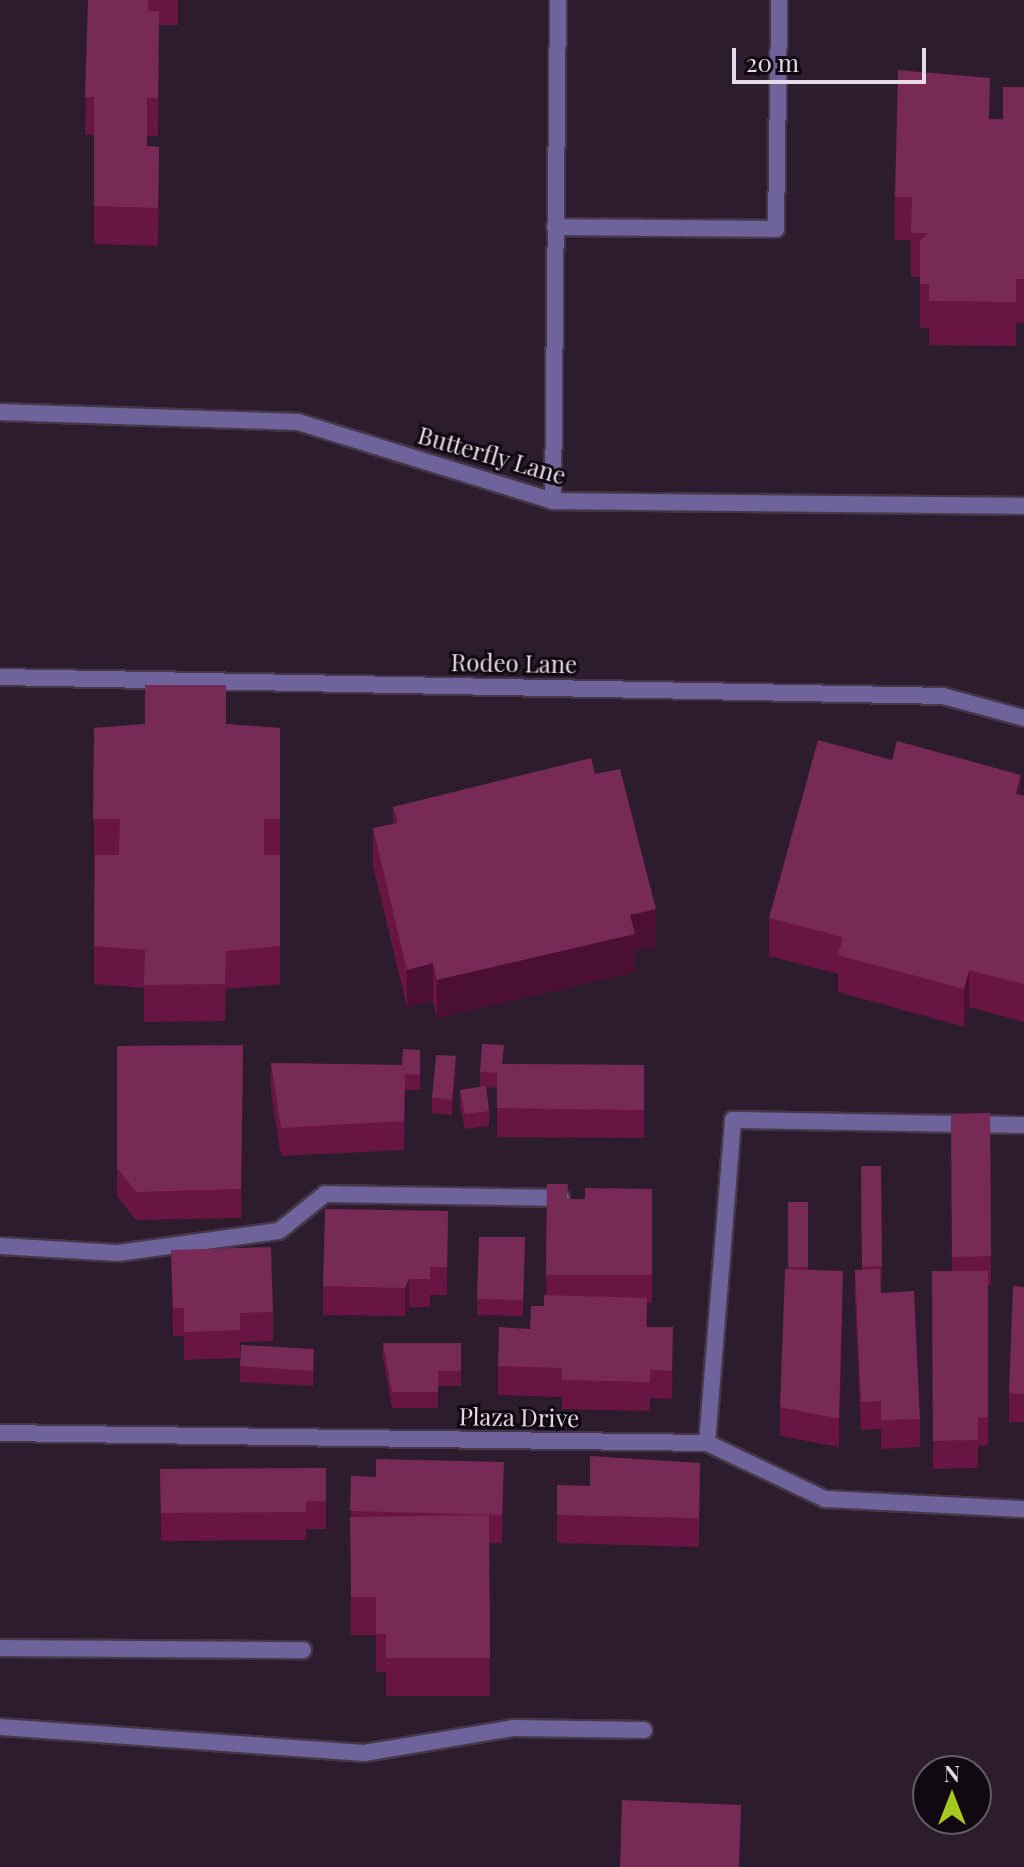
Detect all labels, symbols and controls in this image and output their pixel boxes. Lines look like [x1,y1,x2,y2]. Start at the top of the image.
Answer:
scale bar [736,32,930,82]
text: 20 m [746,46,799,78]
street label: Butterfly Lane [414,420,570,490]
street label: Rodeo Lane [451,647,577,679]
street label: Plaza Drive [458,1402,580,1432]
north arrow [912,1755,992,1835]
text: N [944,1758,960,1788]

